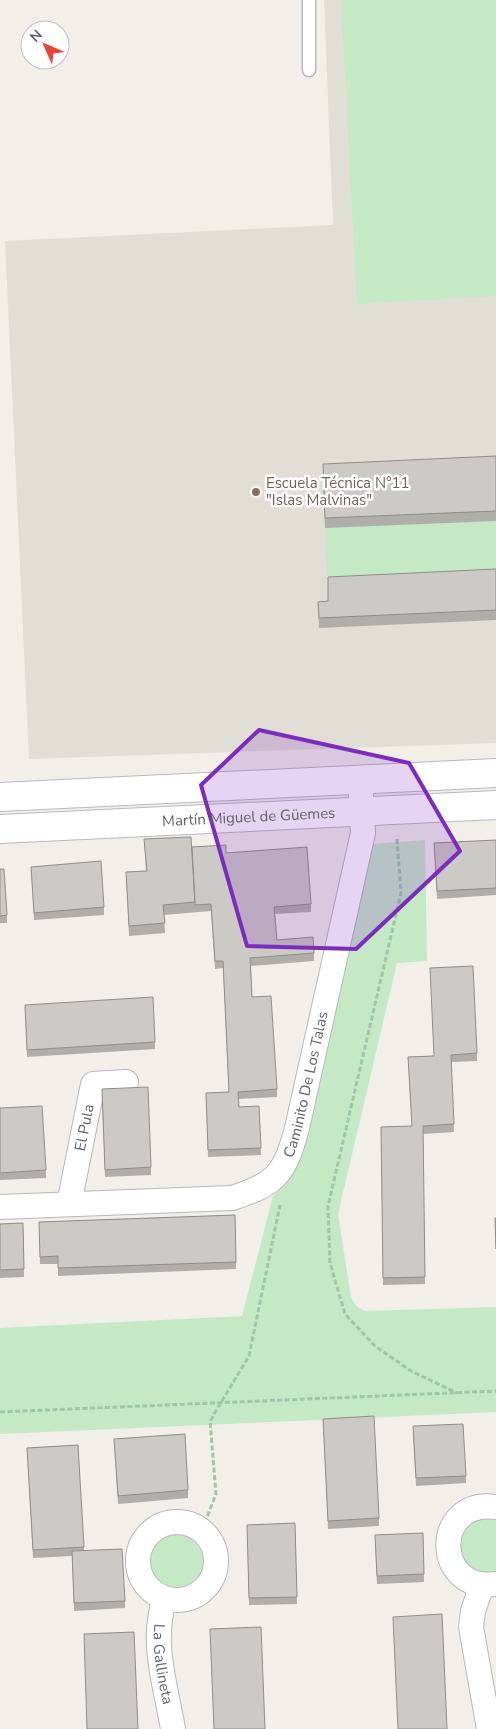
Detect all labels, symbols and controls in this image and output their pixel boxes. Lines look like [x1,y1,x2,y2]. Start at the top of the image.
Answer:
north arrow [20,20,70,70]
text: N [26,26,47,47]
place label: Escuela Técnica N°11 "Islas Malvinas" [266,473,410,510]
marker: Escuela Técnica N°11 "Islas Malvinas" [250,486,262,498]
street label: Martín Miguel de Güemes [162,803,336,831]
street label: Caminito De Los Talas [278,1010,333,1161]
street label: El Pula [70,1102,99,1153]
street label: La Gallineta [149,1623,178,1706]

